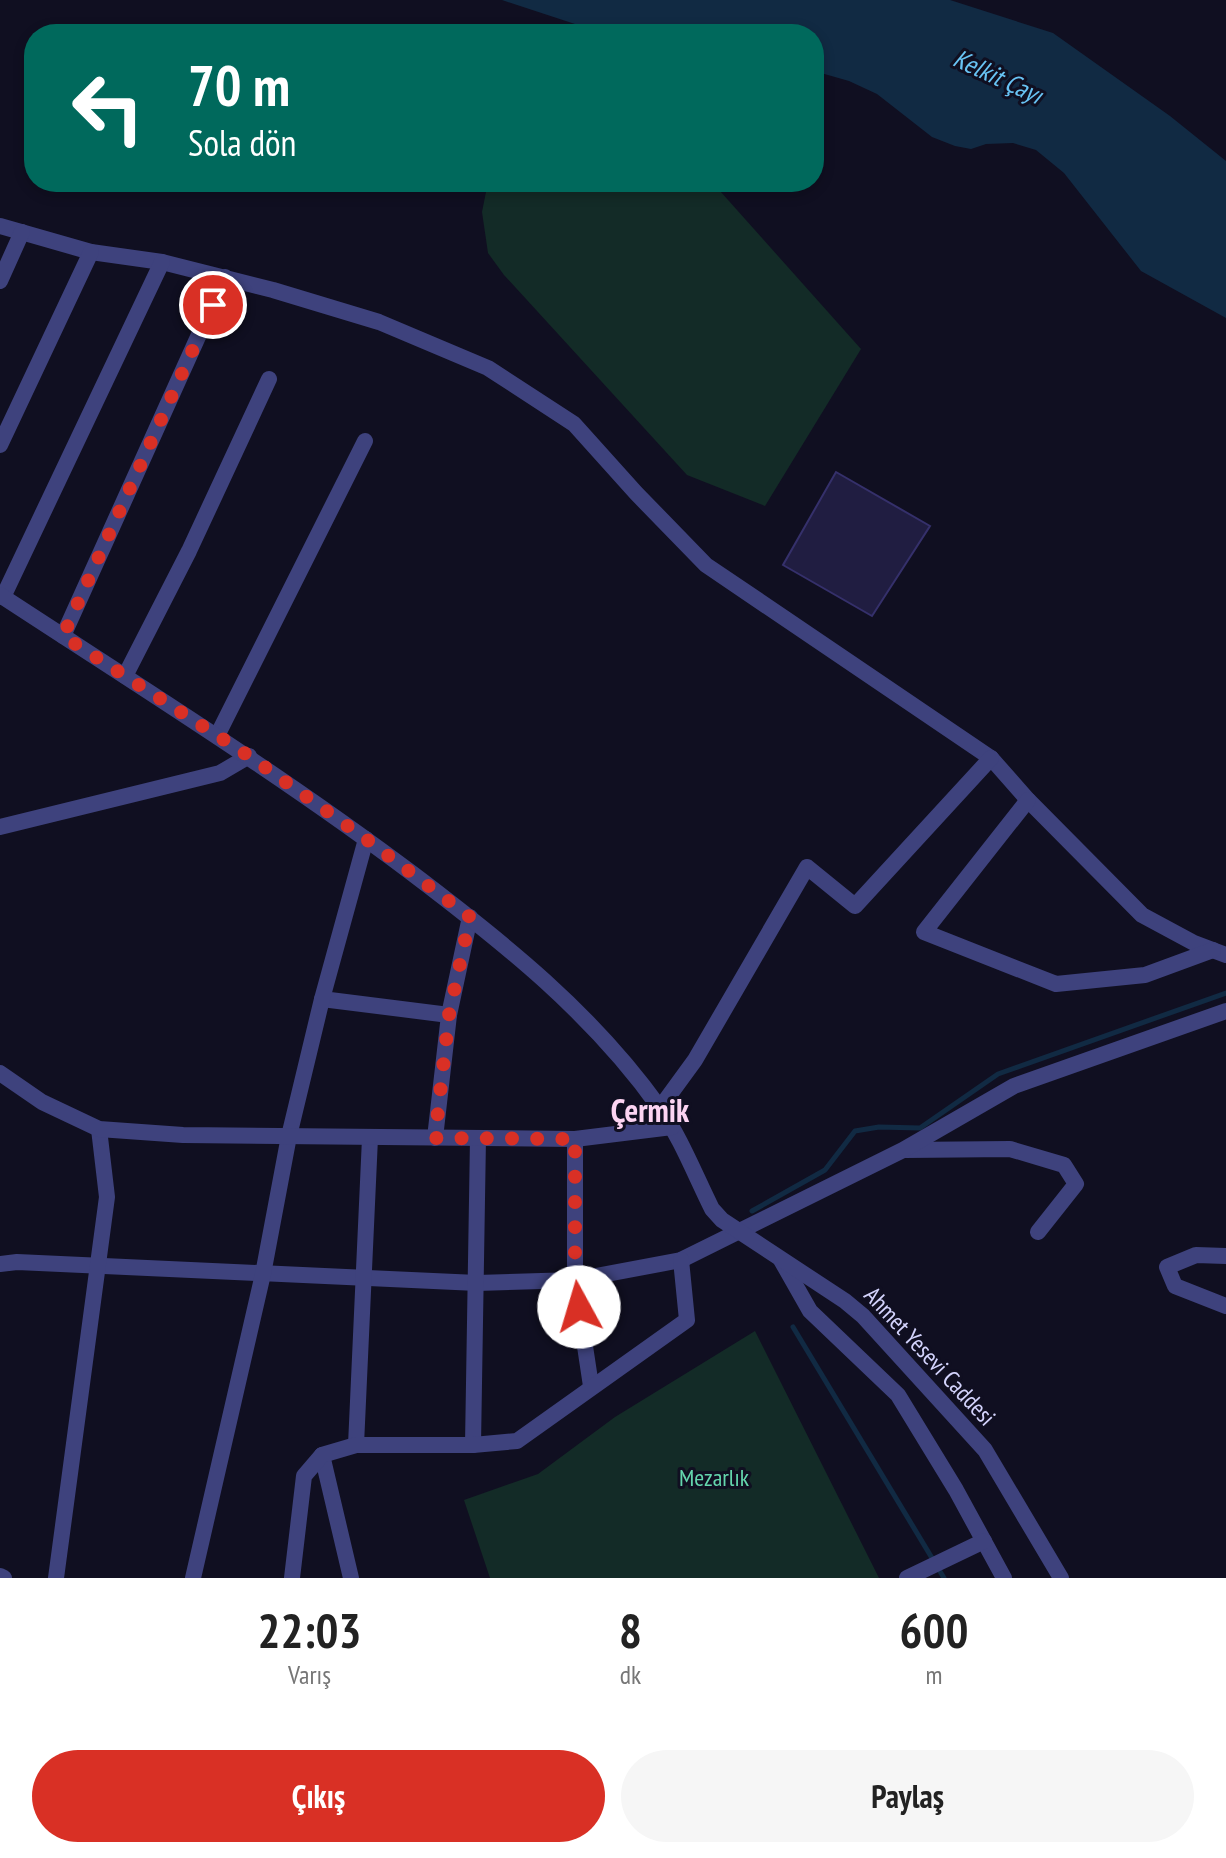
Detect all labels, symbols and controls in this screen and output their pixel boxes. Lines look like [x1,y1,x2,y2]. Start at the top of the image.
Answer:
water label: Kelkit Çayı [948,41,1049,111]
text: 70 m [188,49,290,121]
icon: left [56,56,160,160]
text: Sola dön [188,119,296,166]
pin [179,271,247,339]
icon: arrive [191,283,235,327]
district label: Çermik [611,1089,690,1131]
position arrow [537,1265,621,1349]
street label: Ahmet Yesevi Caddesi [858,1280,1002,1432]
park label: Mezarlık [679,1462,750,1493]
text: 22:03 [258,1599,361,1661]
text: 8 [619,1599,642,1661]
text: 600 [900,1599,968,1661]
text: Varış [288,1658,331,1691]
text: dk [620,1658,641,1691]
text: m [926,1658,942,1691]
button: Çıkış [32,1750,605,1842]
button: Paylaş [621,1750,1194,1842]

